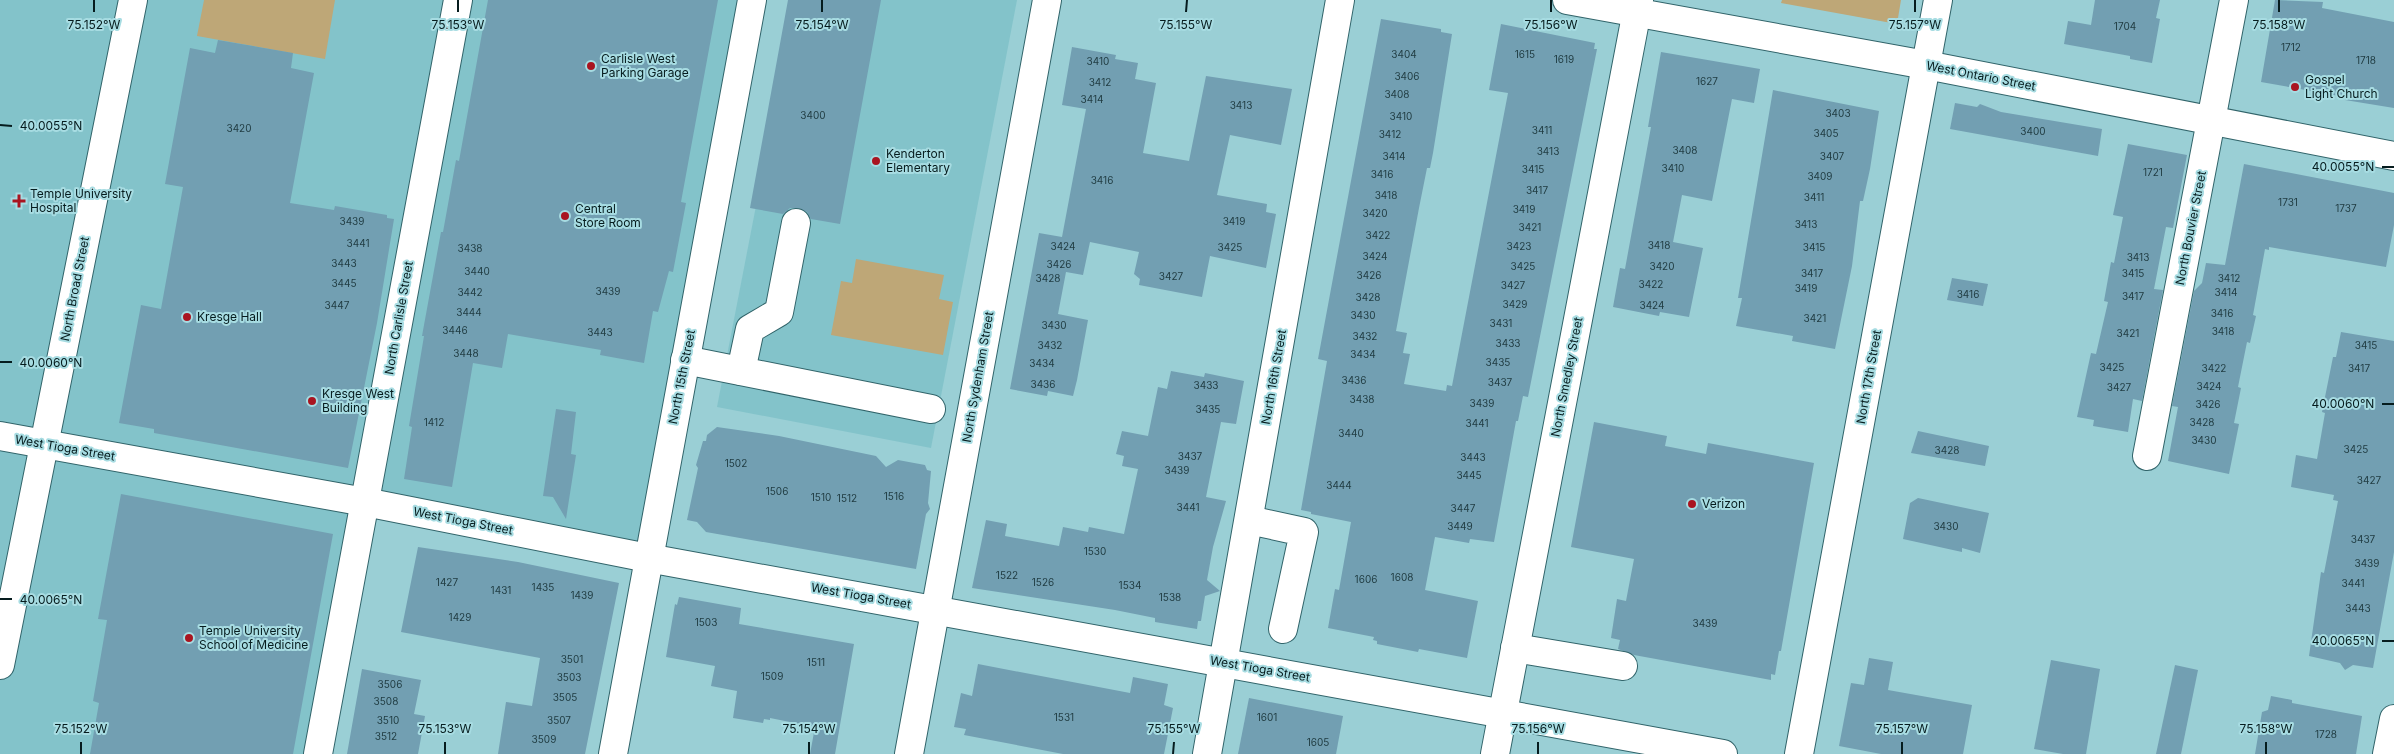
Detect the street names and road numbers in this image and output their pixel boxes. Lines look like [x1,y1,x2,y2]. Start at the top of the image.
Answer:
street label: West Ontario Street [1925,58,2037,93]
street label: North Bouvier Street [2172,170,2209,286]
street label: North Broad Street [57,235,92,342]
street label: North Carlisle Street [381,260,416,376]
street label: North Sydenham Street [959,310,996,443]
street label: North Smedley Street [1548,316,1585,438]
street label: North 15th Street [665,328,698,425]
street label: North 16th Street [1258,328,1289,425]
street label: North 17th Street [1853,329,1884,425]
street label: West Tioga Street [14,431,116,464]
street label: West Tioga Street [412,504,514,538]
street label: West Tioga Street [810,579,912,612]
street label: West Tioga Street [1209,652,1311,685]

